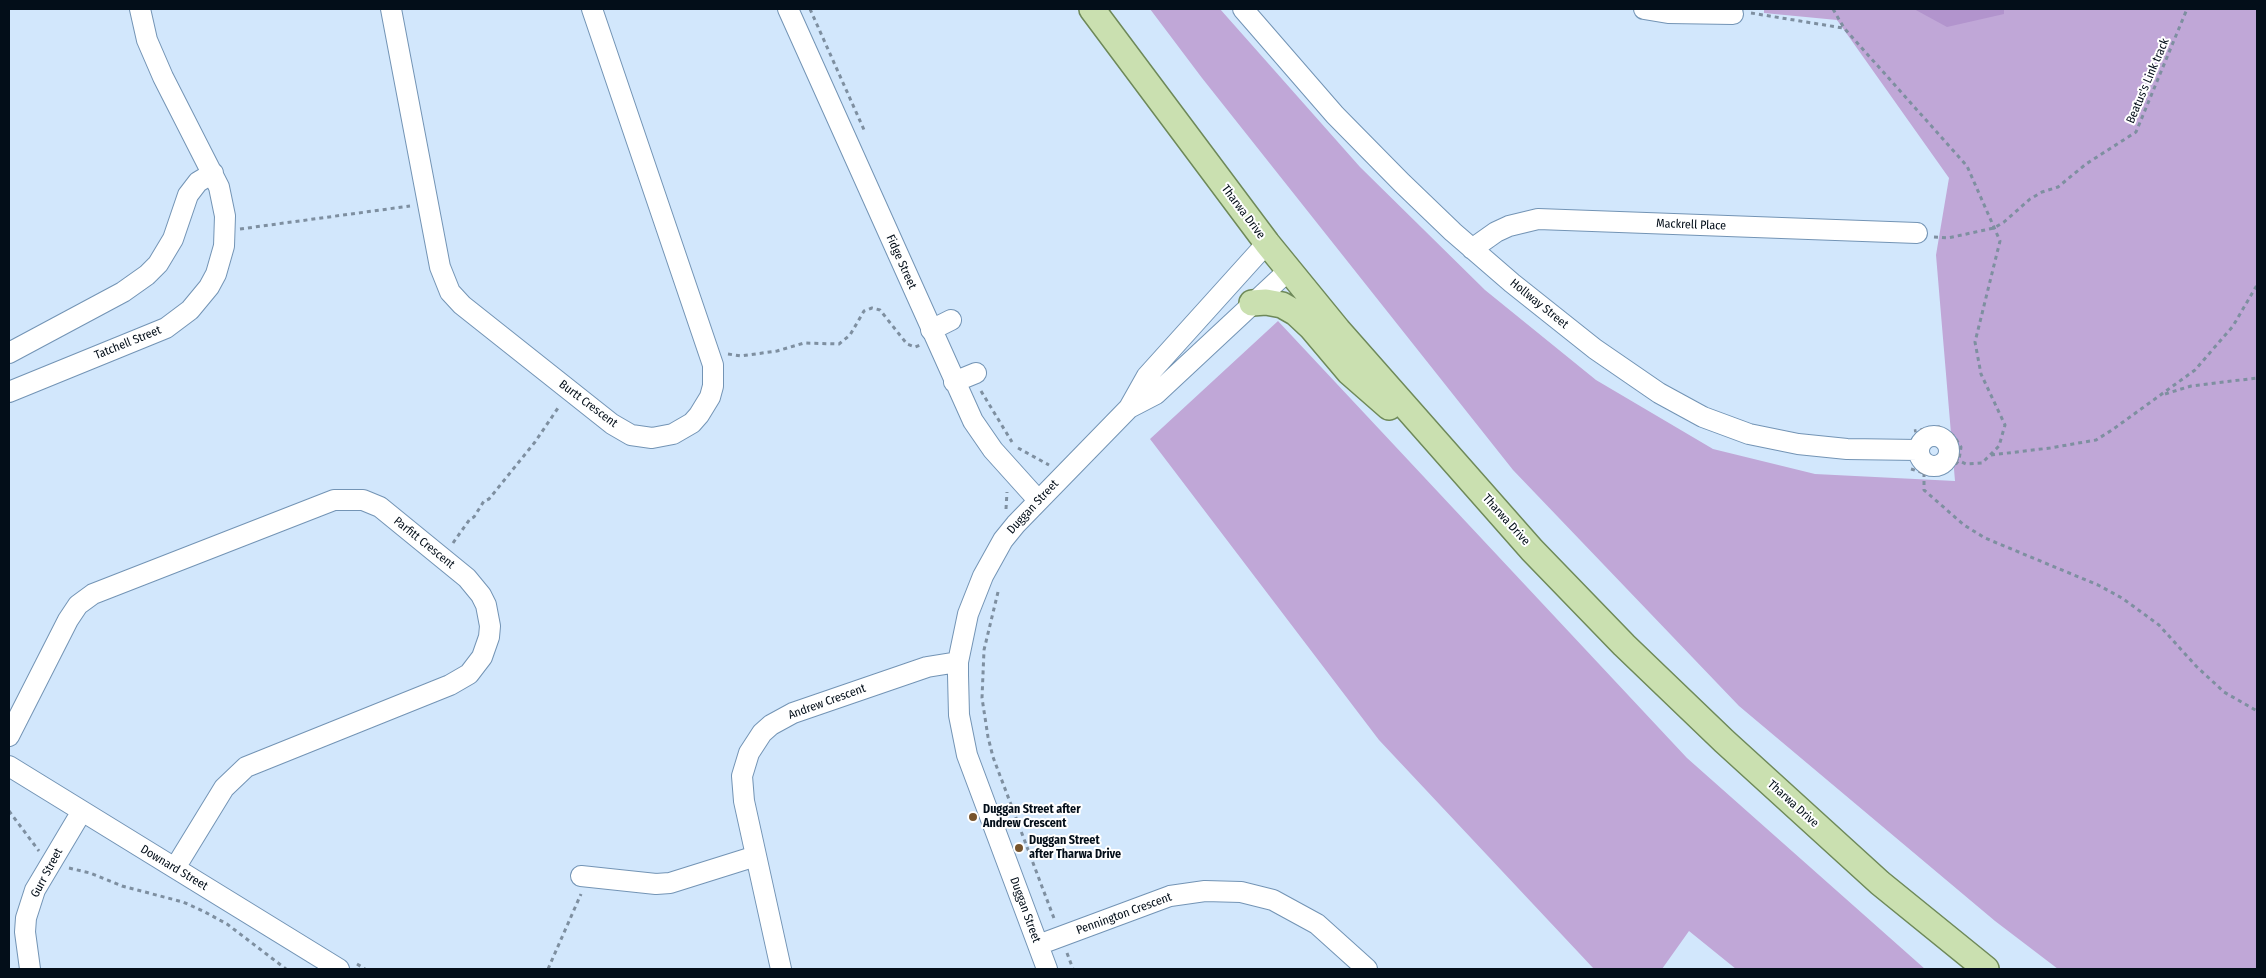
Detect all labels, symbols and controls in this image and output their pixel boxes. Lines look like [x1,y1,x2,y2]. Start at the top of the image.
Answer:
street label: Beatus's Link track [2124,36,2172,126]
street label: Tharwa Drive [1218,182,1268,242]
street label: Mackrell Place [1656,217,1726,233]
street label: Fidge Street [883,233,919,291]
street label: Hollway Street [1507,276,1571,332]
street label: Tatchell Street [93,323,163,363]
street label: Burtt Crescent [556,377,620,431]
street label: Duggan Street [1004,477,1062,537]
street label: Tharwa Drive [1479,491,1533,549]
street label: Parfitt Crescent [390,514,458,572]
street label: Andrew Crescent [786,681,868,723]
street label: Tharwa Drive [1764,777,1822,831]
place label: Duggan Street after Andrew Crescent [983,803,1081,831]
marker: Duggan Street after Andrew Crescent [967,811,979,823]
place label: Duggan Street after Tharwa Drive [1029,834,1121,862]
street label: Downard Street [138,842,210,894]
marker: Duggan Street after Tharwa Drive [1013,842,1025,854]
street label: Gurr Street [28,846,66,900]
street label: Duggan Street [1006,875,1044,945]
street label: Pennington Crescent [1074,890,1174,938]

